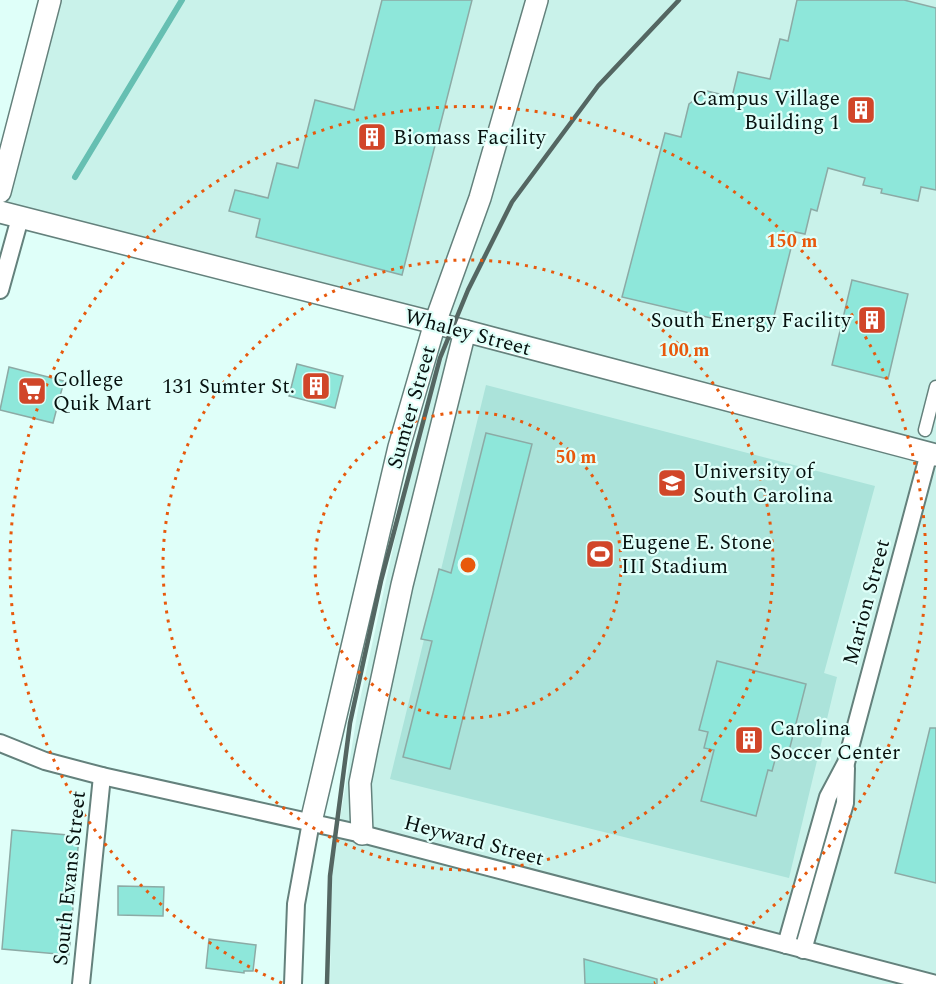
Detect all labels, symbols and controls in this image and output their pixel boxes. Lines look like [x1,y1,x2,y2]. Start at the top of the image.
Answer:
place label: Campus Village Building 1 [692,83,840,139]
building icon: Campus Village Building 1 [845,94,877,126]
building icon: Biomass Facility [356,121,388,153]
place label: Biomass Facility [393,122,547,154]
text: 150 m [766,228,818,255]
street label: Whaley Street [401,301,535,365]
building icon: South Energy Facility [856,304,888,336]
place label: South Energy Facility [651,305,852,337]
text: 100 m [658,337,710,364]
street label: Sumter Street [379,342,445,473]
place label: College Quik Mart [53,364,151,420]
building icon: 131 Sumter St. [300,370,332,402]
place label: 131 Sumter St. [162,371,295,403]
supermarket icon: College Quik Mart [16,375,48,407]
text: 50 m [556,444,596,471]
place label: University of South Carolina [693,456,834,512]
school or university icon: University of South Carolina [656,467,688,499]
place label: Eugene E. Stone III Stadium [621,527,772,583]
street label: Marion Street [835,536,899,669]
sports icon: Eugene E. Stone III Stadium [584,538,616,570]
centre of rings [458,555,478,575]
place label: Carolina Soccer Center [770,713,900,769]
building icon: Carolina Soccer Center [733,724,765,756]
street label: South Evans Street [45,789,95,967]
street label: Heyward Street [400,807,547,875]

